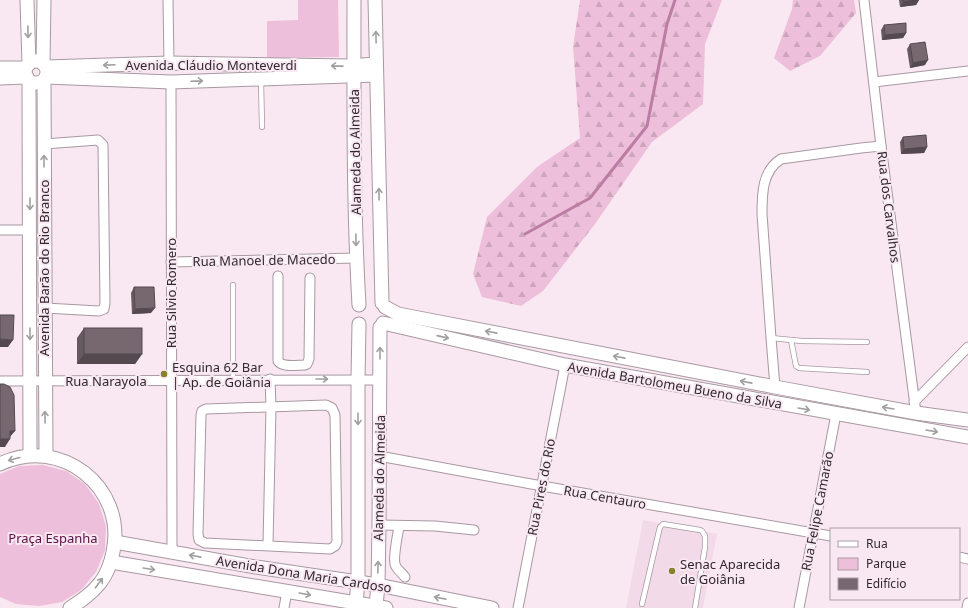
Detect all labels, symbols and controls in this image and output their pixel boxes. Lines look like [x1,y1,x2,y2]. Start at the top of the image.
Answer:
one-way arrow [24,25,32,38]
one-way arrow [372,31,380,44]
street label: Avenida Cláudio Monteverdi [125,56,297,74]
one-way arrow [103,61,116,69]
one-way arrow [331,62,344,70]
one-way arrow [190,77,203,84]
street label: Alameda do Almeida [345,89,365,215]
street label: Rua dos Carvalhos [873,150,905,264]
one-way arrow [40,155,48,168]
street label: Avenida Barão do Rio Branco [35,180,53,356]
one-way arrow [375,188,383,201]
one-way arrow [26,197,33,210]
one-way arrow [352,233,360,246]
street label: Rua Silvio Romero [162,238,180,348]
street label: Rua Manoel de Macedo [192,250,336,270]
one-way arrow [26,327,34,340]
one-way arrow [485,328,498,336]
one-way arrow [436,333,449,341]
one-way arrow [376,347,384,360]
one-way arrow [613,352,626,360]
street label: Avenida Bartolomeu Bueno da Silva [566,357,784,413]
place label: Esquina 62 Bar | Ap. de Goiânia [172,358,271,391]
marker: Esquina 62 Bar | Ap. de Goiânia [159,369,169,379]
street label: Rua Narayola [65,372,147,390]
one-way arrow [315,375,328,383]
one-way arrow [740,377,753,385]
one-way arrow [882,403,895,411]
one-way arrow [797,405,810,413]
one-way arrow [41,411,49,424]
one-way arrow [354,412,362,425]
street label: Alameda do Almeida [369,415,389,541]
one-way arrow [925,427,938,435]
street label: Rua Pires do Rio [523,437,559,537]
street label: Rua Felipe Camarão [797,450,837,572]
one-way arrow [7,456,20,463]
street label: Rua Centauro [562,481,648,513]
legend [830,528,960,600]
park label: Praça Espanha [8,529,98,547]
text: Rua [866,535,888,552]
street label: Avenida Dona Maria Cardoso [215,551,393,597]
one-way arrow [189,552,202,560]
place label: Senac Aparecida de Goiânia [680,555,780,588]
text: Parque [866,555,907,572]
one-way arrow [374,561,382,574]
one-way arrow [142,565,155,573]
marker: Senac Aparecida de Goiânia [667,566,677,576]
text: Edifício [866,575,907,592]
one-way arrow [95,577,103,588]
one-way arrow [298,591,311,599]
one-way arrow [434,593,447,601]

